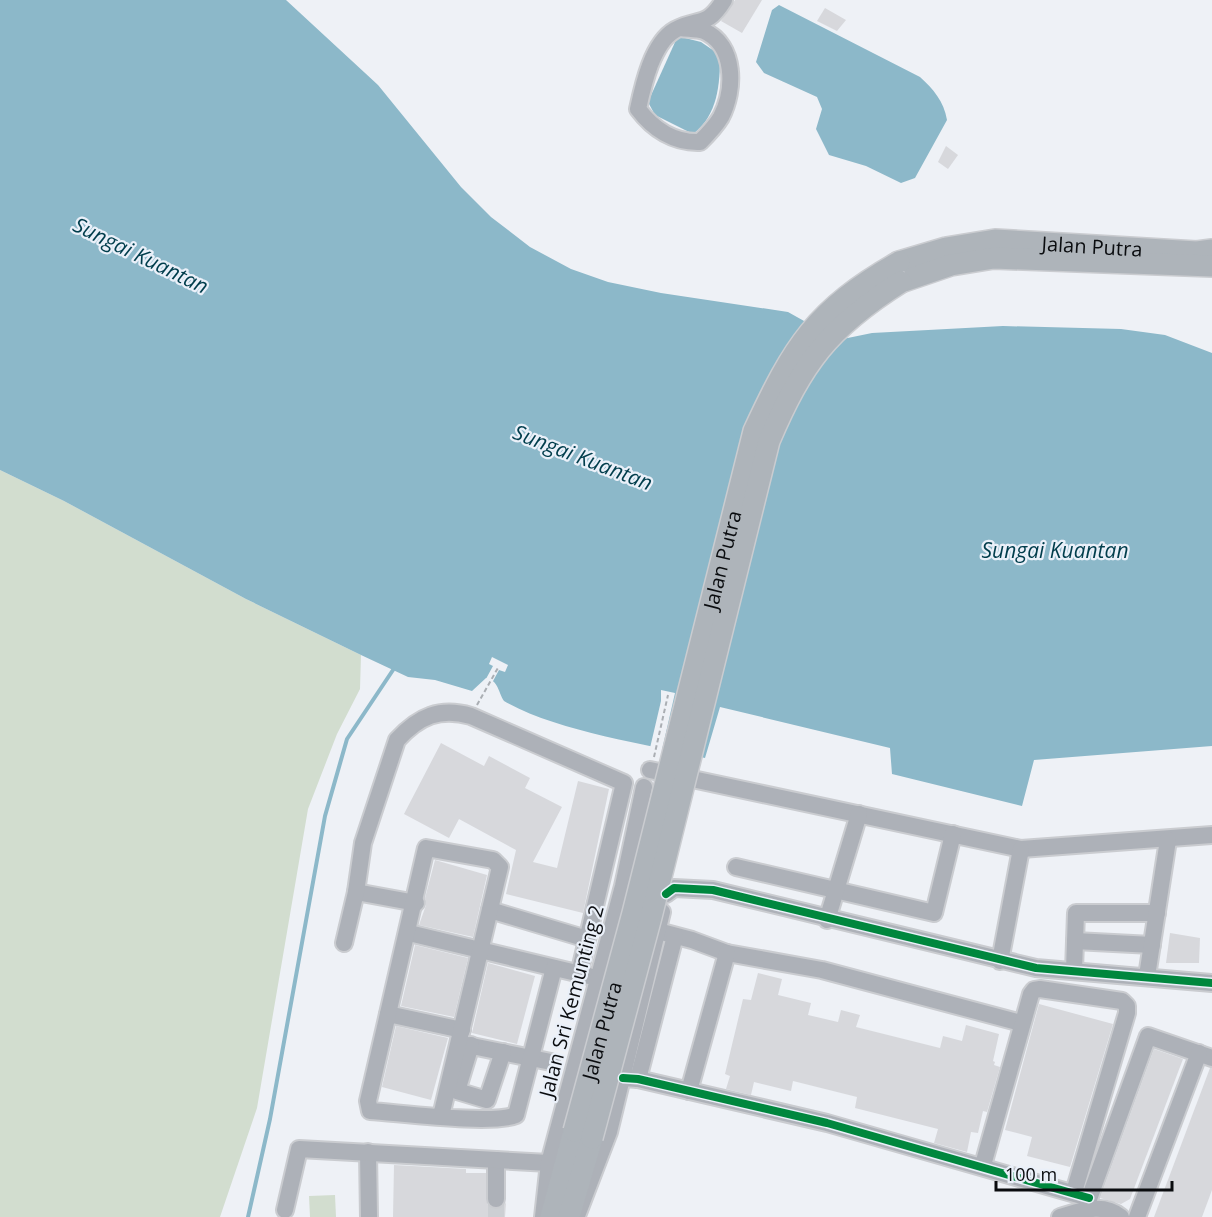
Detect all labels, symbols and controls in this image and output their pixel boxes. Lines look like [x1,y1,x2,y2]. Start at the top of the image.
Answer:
water label: Sungai Kuantan [69,210,213,300]
street label: Jalan Putra [1039,229,1143,262]
water label: Sungai Kuantan [509,418,657,496]
street label: Jalan Putra [696,508,747,614]
water label: Sungai Kuantan [981,536,1129,564]
street label: Jalan Sri Kemunting 2 [532,902,610,1102]
street label: Jalan Putra [574,978,627,1085]
scale bar [996,1154,1172,1192]
text: 100 m [1005,1162,1057,1186]

